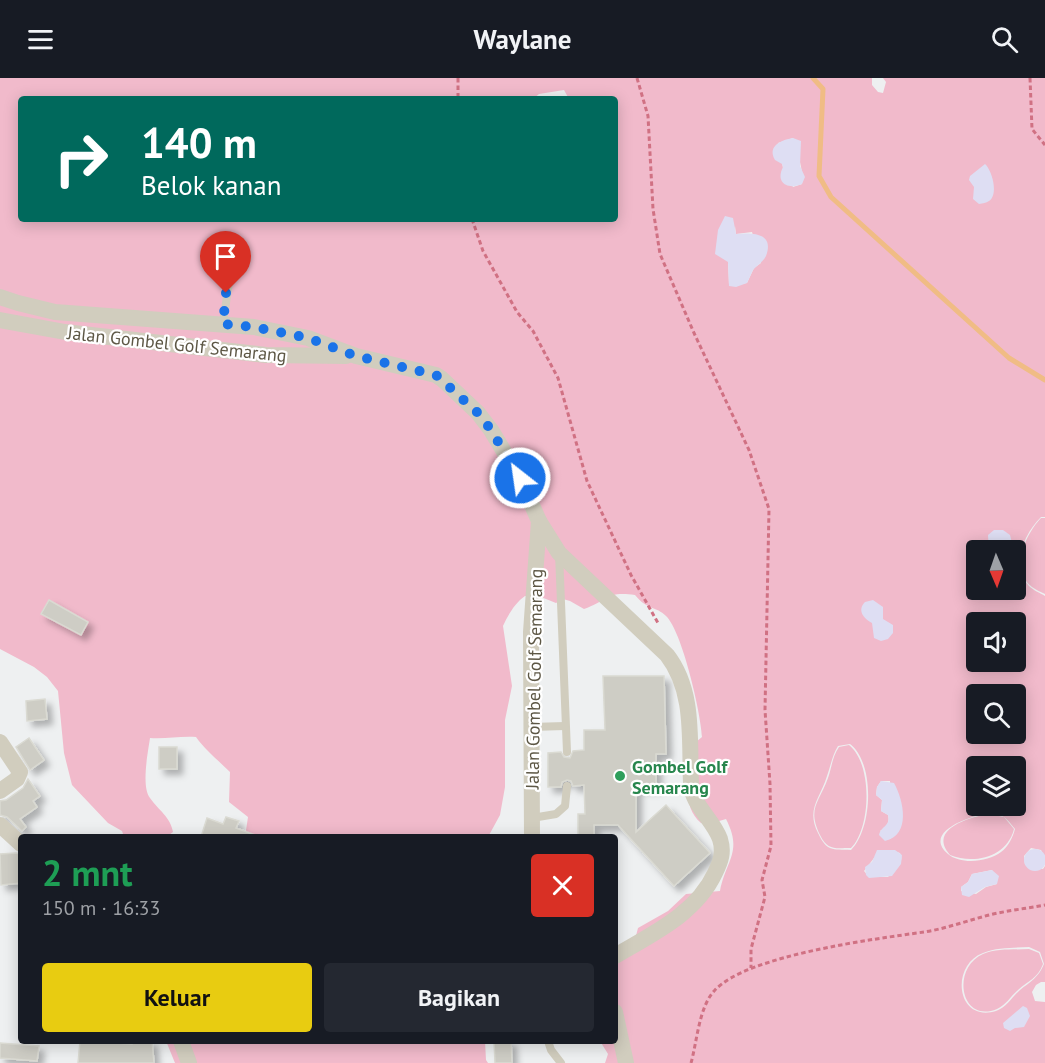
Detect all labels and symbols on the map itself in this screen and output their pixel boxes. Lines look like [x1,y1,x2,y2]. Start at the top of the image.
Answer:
pin [200,231,251,293]
street label: Jalan Gombel Golf Semarang [65,321,288,367]
position arrow [488,446,552,510]
north arrow [966,540,1026,600]
street label: Jalan Gombel Golf Semarang [521,569,547,790]
place label: Gombel Golf Semarang [632,755,728,799]
marker: Gombel Golf Semarang [613,769,627,783]

